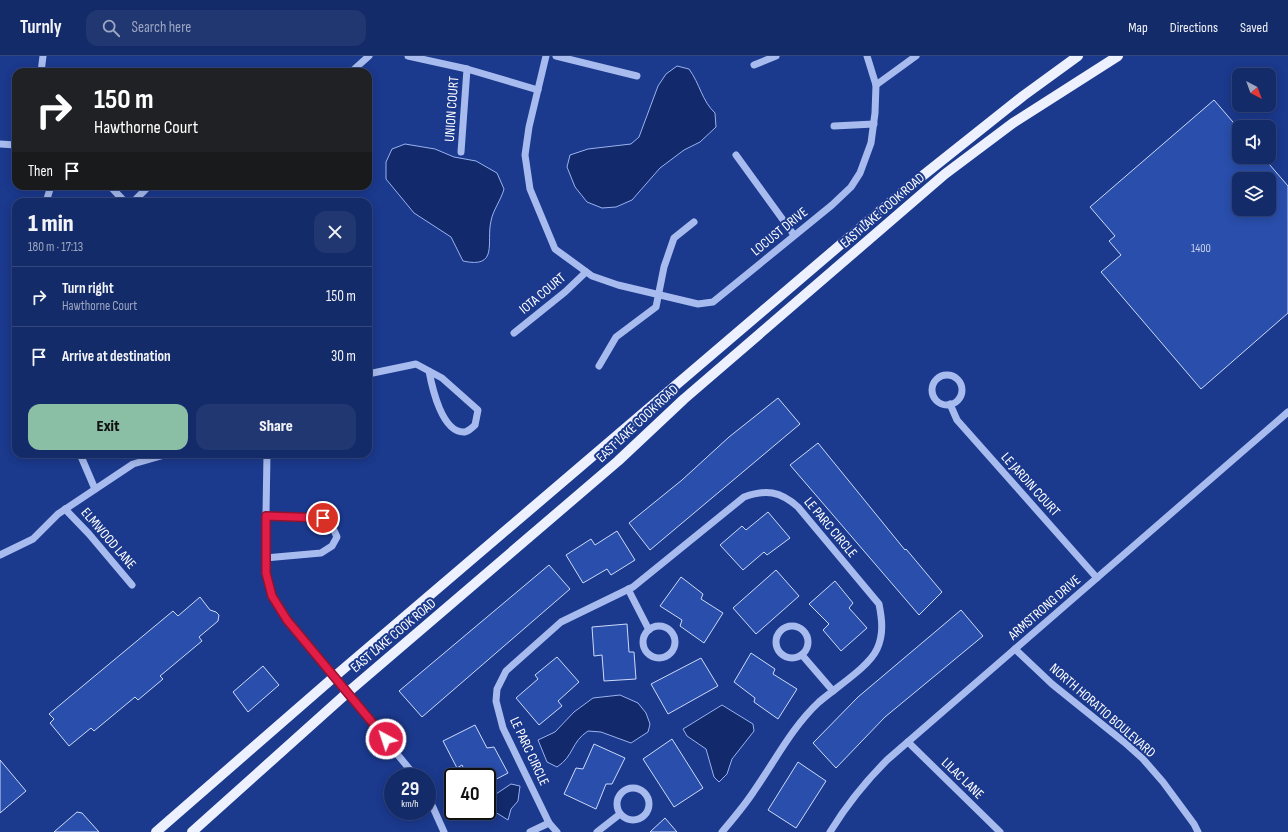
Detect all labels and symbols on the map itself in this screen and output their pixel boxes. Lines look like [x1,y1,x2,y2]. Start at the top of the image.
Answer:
north arrow [1232,68,1276,112]
street label: UNION COURT [441,75,462,142]
street label: EAST LAKE COOK ROAD [837,169,928,252]
street label: LOCUST DRIVE [748,203,811,259]
house number: 1400 [1191,241,1211,256]
street label: IOTA COURT [516,269,569,318]
street label: EAST LAKE COOK ROAD [593,381,682,466]
street label: LE JARDIN COURT [998,449,1064,520]
street label: LE PARC CIRCLE [800,494,861,561]
pin [306,501,340,535]
street label: ELMWOOD LANE [77,504,140,573]
street label: ARMSTRONG DRIVE [1004,571,1084,644]
street label: EAST LAKE COOK ROAD [347,595,440,676]
street label: NORTH HORATIO BOULEVARD [1046,660,1159,761]
street label: LE PARC CIRCLE [506,714,553,788]
position arrow [365,718,407,760]
street label: LILAC LANE [938,754,988,803]
speed limit sign: 40 [444,768,496,820]

